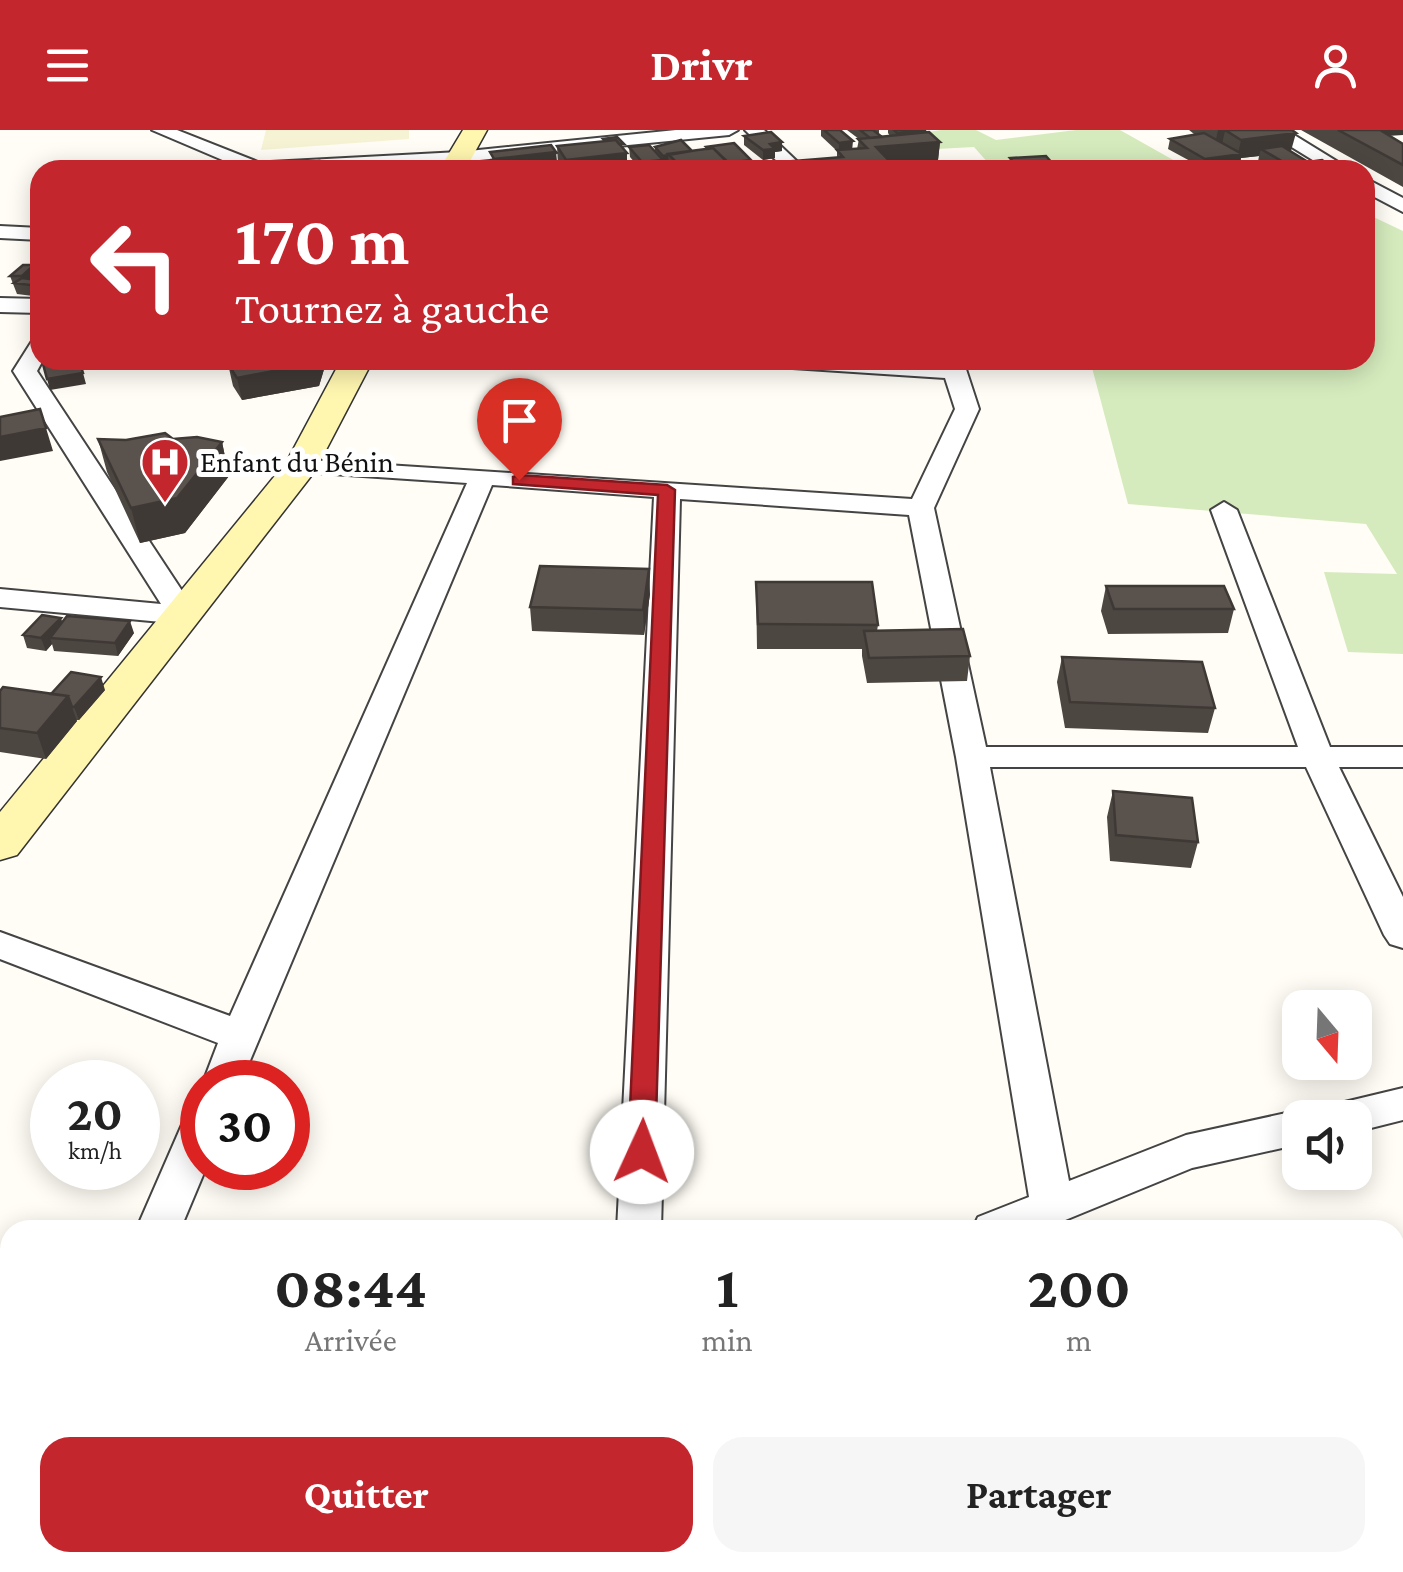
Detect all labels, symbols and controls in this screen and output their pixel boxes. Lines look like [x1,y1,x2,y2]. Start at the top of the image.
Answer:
icon: menu [40,38,95,93]
icon: person [1308,38,1363,93]
text: Drivr [650,40,753,90]
icon: left [70,200,200,330]
text: 170 m [235,201,409,279]
text: Tournez à gauche [235,283,549,333]
pin [477,378,562,481]
icon: arrive [492,393,547,448]
hospital icon: Enfant du Bénin [139,436,191,504]
place label: Enfant du Bénin [200,445,394,478]
north arrow [1282,990,1372,1080]
map controls [1282,990,1372,1190]
speed limit sign: 30 [180,1060,310,1190]
text: 20 [67,1085,123,1141]
position arrow [590,1100,694,1204]
button: sound [1282,1100,1372,1190]
text: km/h [68,1137,122,1164]
text: 08:44 [274,1253,427,1320]
text: 1 [716,1253,738,1320]
text: 200 [1027,1253,1131,1320]
text: Arrivée [305,1322,397,1358]
text: min [701,1322,753,1358]
text: m [1066,1322,1092,1358]
button: Quitter [40,1437,693,1552]
button: Partager [713,1437,1365,1552]

